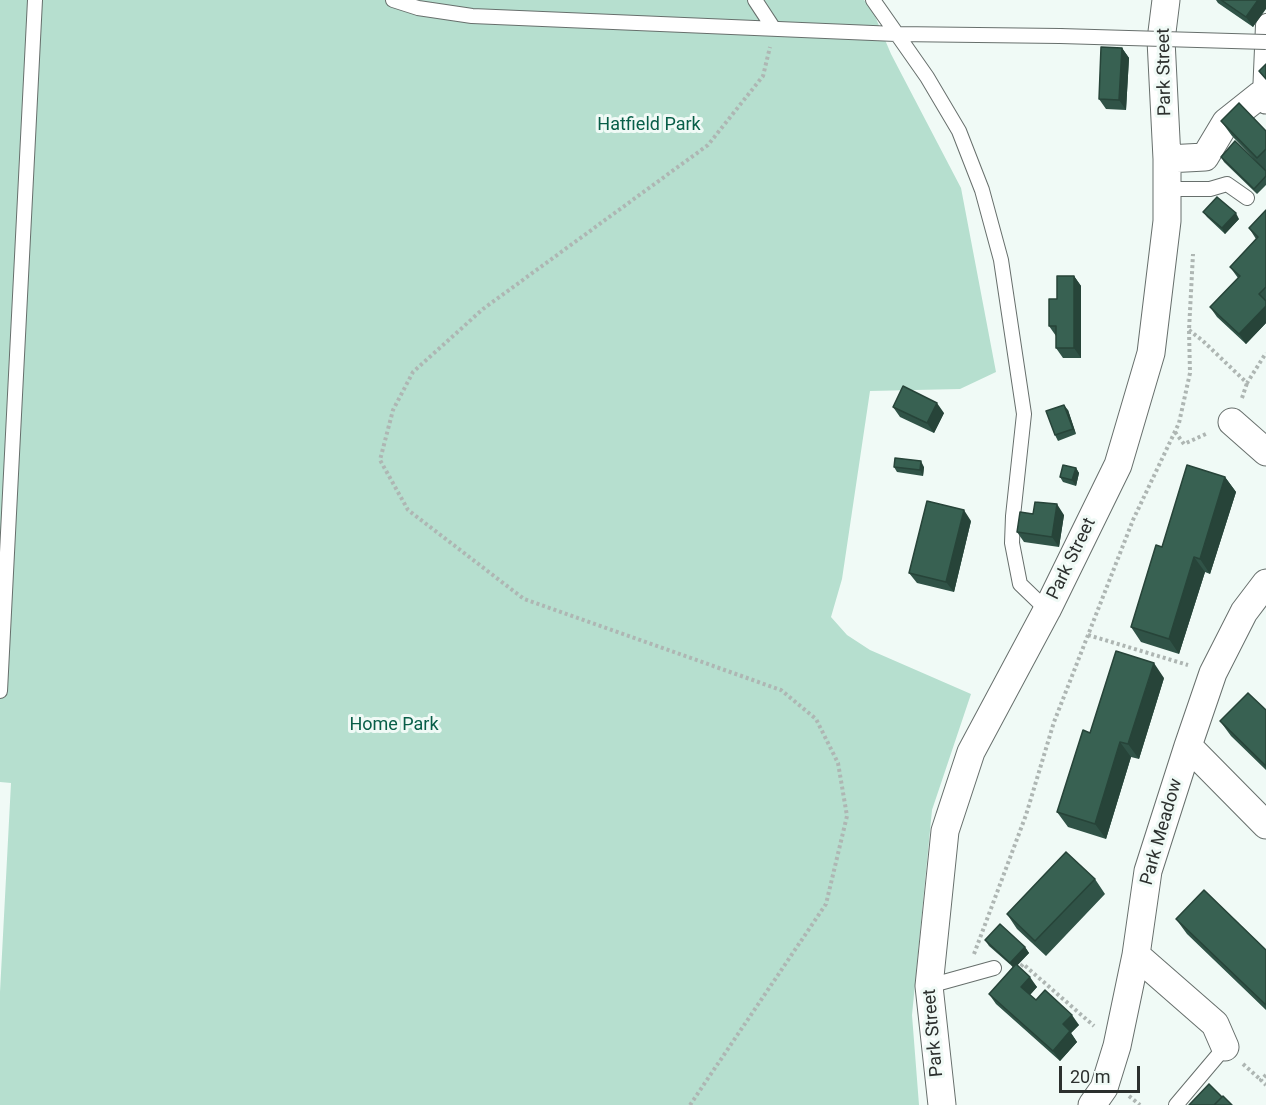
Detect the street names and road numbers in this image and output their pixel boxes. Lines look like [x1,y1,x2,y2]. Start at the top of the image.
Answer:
street label: Park Street [1153,28,1177,116]
street label: Park Street [1043,515,1101,603]
street label: Park Meadow [1136,776,1188,888]
street label: Park Street [919,988,949,1078]

